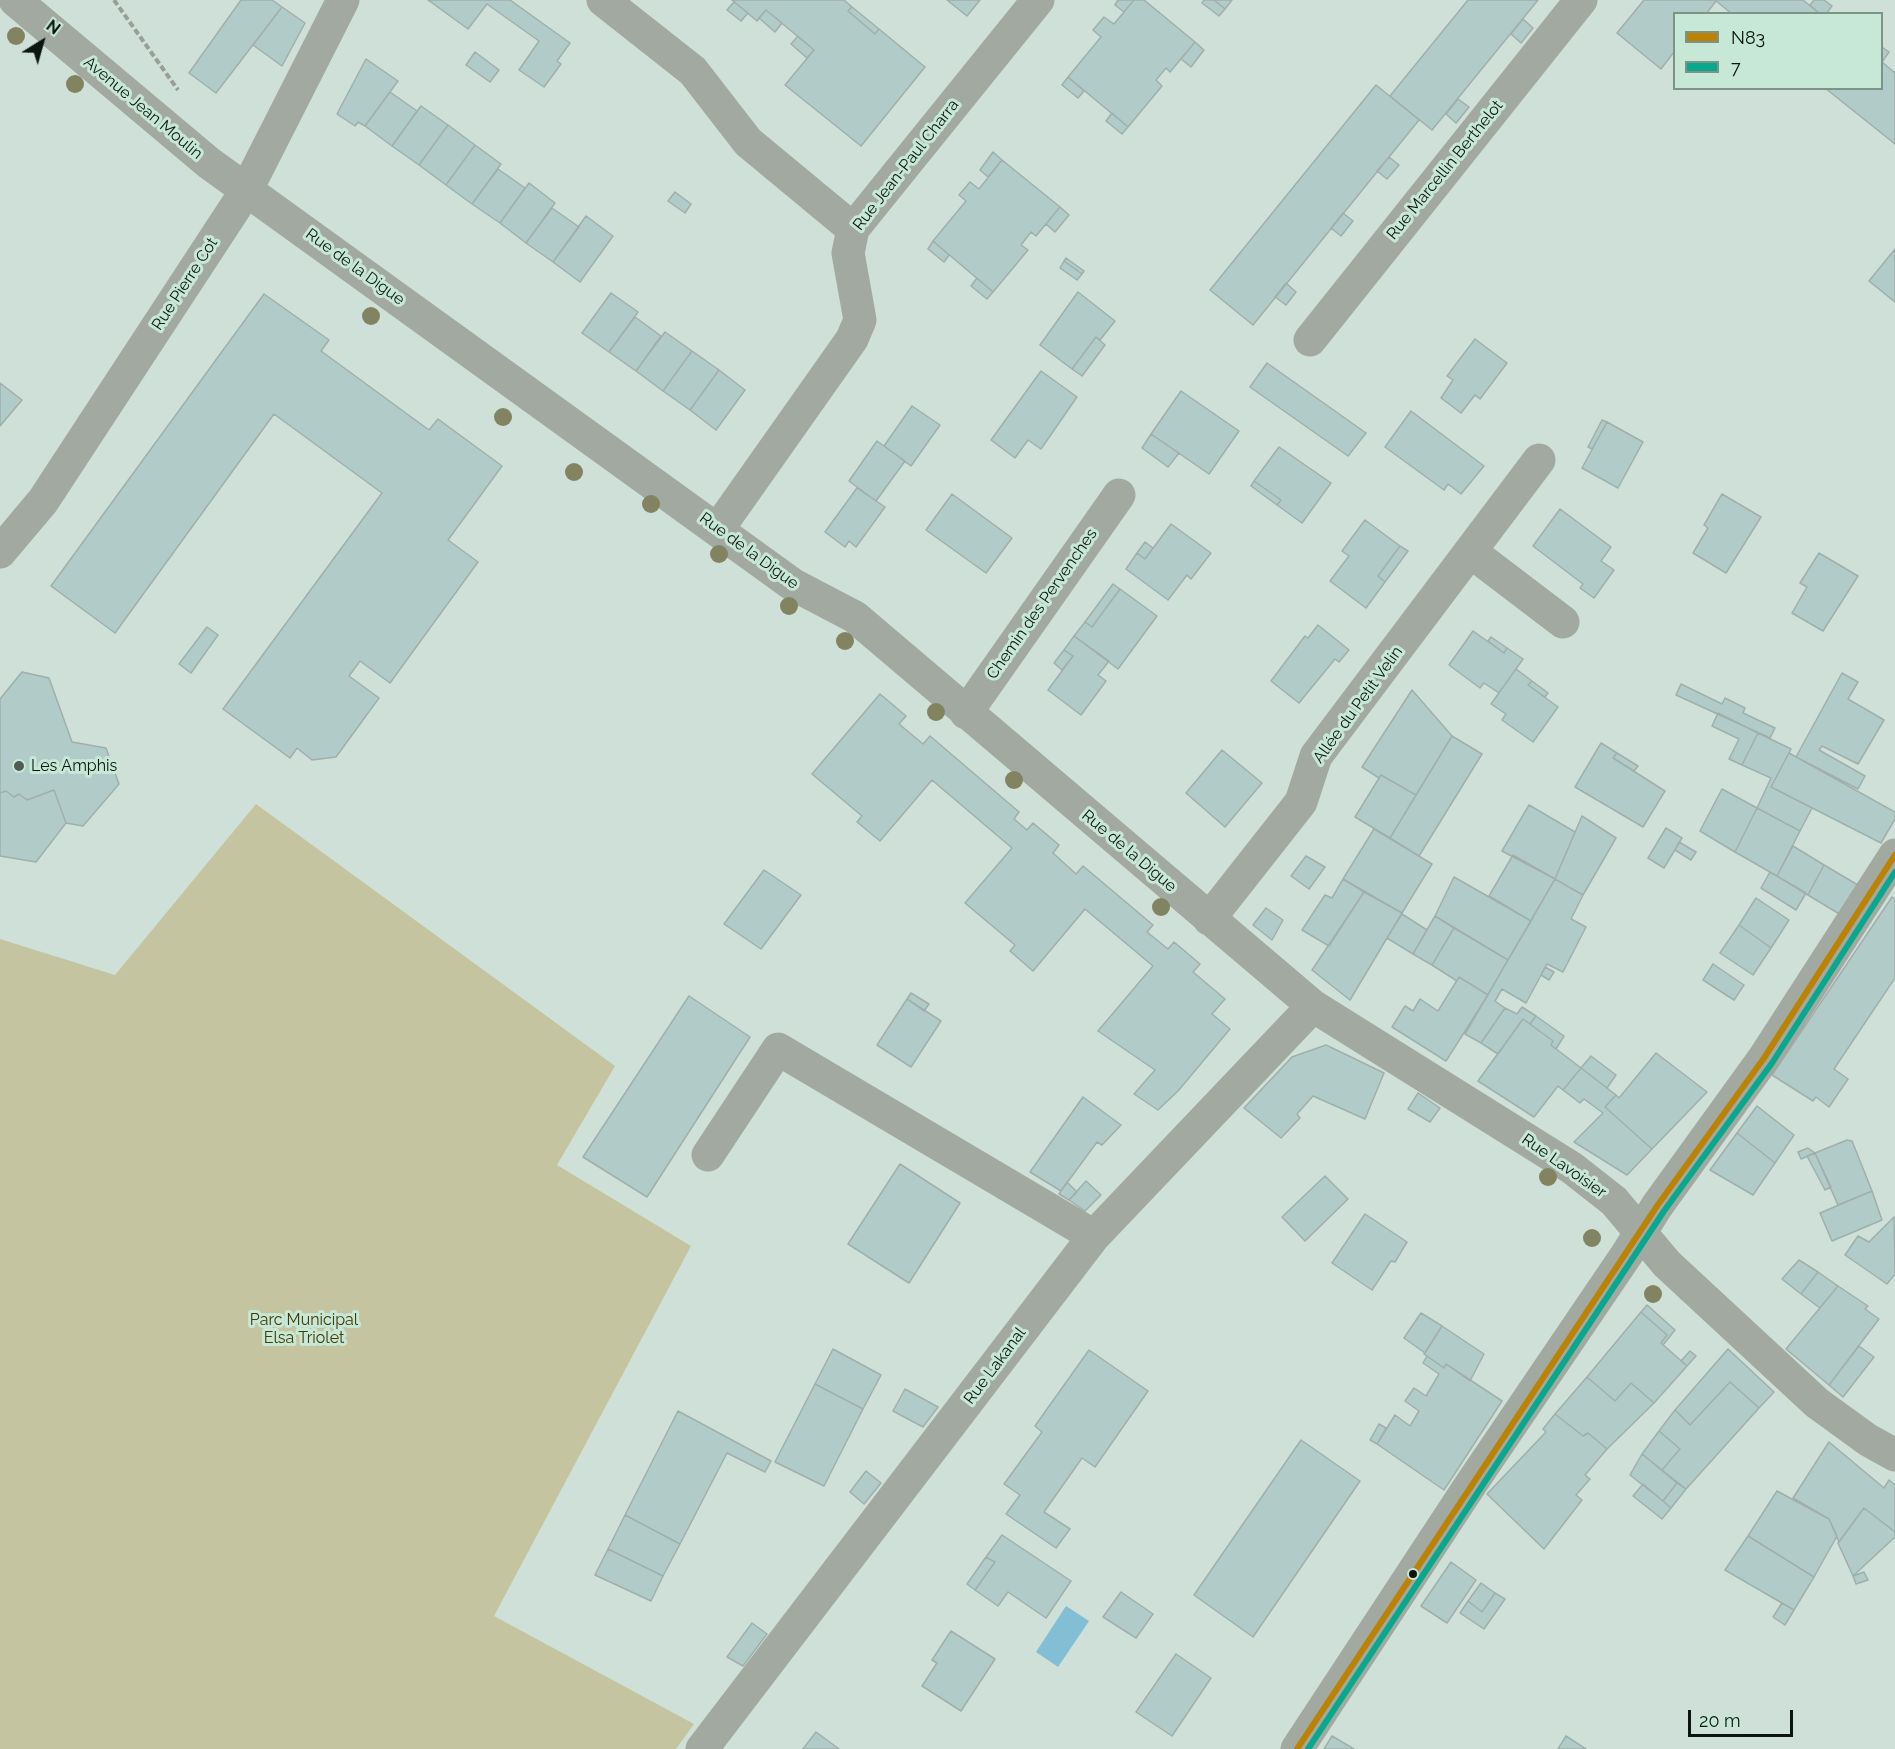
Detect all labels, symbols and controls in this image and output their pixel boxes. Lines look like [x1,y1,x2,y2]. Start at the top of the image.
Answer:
north arrow [12,12,72,72]
legend [1673,12,1883,90]
text: N [43,16,64,38]
text: N83 [1731,27,1765,48]
street label: Avenue Jean Moulin [80,53,206,163]
text: 7 [1731,57,1741,78]
street label: Rue Jean-Paul Charra [849,96,963,234]
street label: Rue Marcellin Berthelot [1383,96,1507,244]
street label: Rue de la Digue [302,225,408,309]
street label: Rue Pierre Cot [148,234,222,334]
street label: Rue de la Digue [696,509,802,593]
street label: Chemin des Pervenches [983,525,1101,683]
street label: Allée du Petit Velin [1309,643,1407,767]
place label: Les Amphis [31,756,117,776]
marker: Les Amphis [12,759,26,773]
street label: Rue de la Digue [1078,806,1180,896]
street label: Rue Lavoisier [1518,1130,1610,1202]
park label: Parc Municipal Elsa Triolet [250,1310,358,1348]
street label: Rue Lakanal [960,1324,1030,1408]
unlabelled marker [1407,1568,1419,1580]
scale bar [1691,1698,1796,1736]
text: 20 m [1699,1710,1741,1731]

